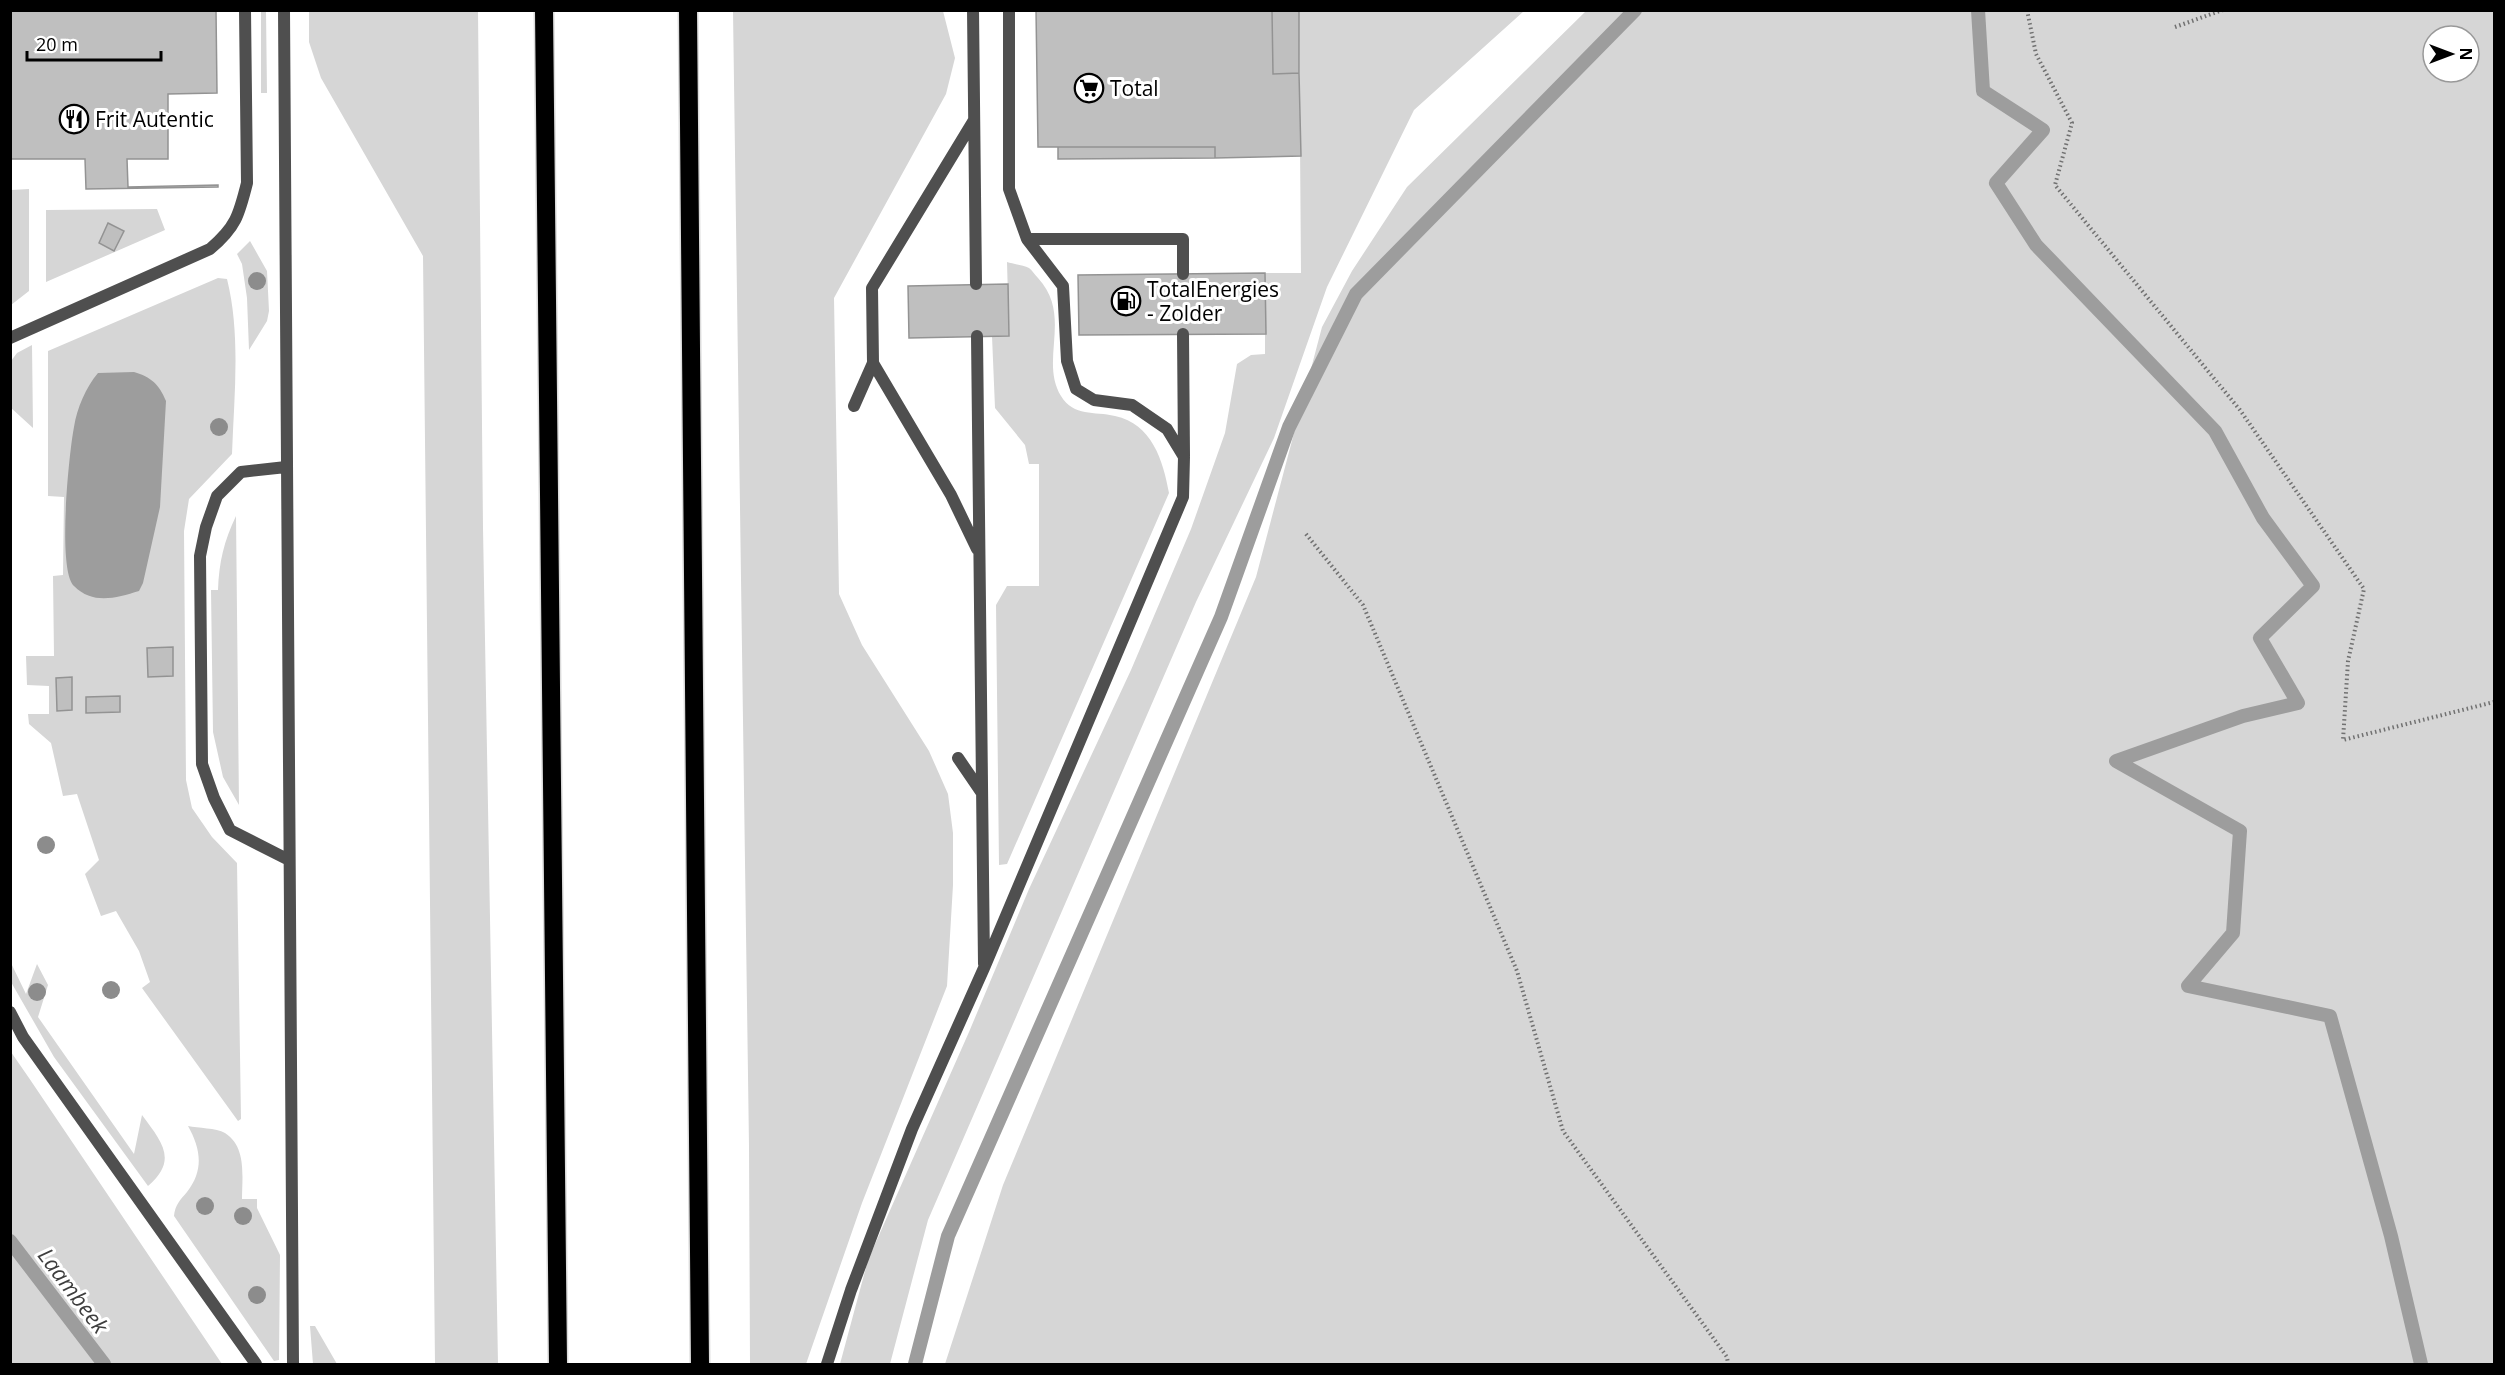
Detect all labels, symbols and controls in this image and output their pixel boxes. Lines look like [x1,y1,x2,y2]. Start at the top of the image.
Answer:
scale bar [27,24,160,62]
north arrow [2421,24,2481,84]
text: 20 m [36,32,78,56]
text: N [2455,47,2477,61]
supermarket icon: Total [1073,72,1105,104]
place label: Total [1110,74,1159,102]
restaurant icon: Frit Autentic [58,103,90,135]
place label: Frit Autentic [95,105,214,133]
place label: TotalEnergies - Zolder [1147,275,1279,327]
fuel station icon: TotalEnergies - Zolder [1110,285,1142,317]
water label: Laambeek [32,1241,117,1340]

